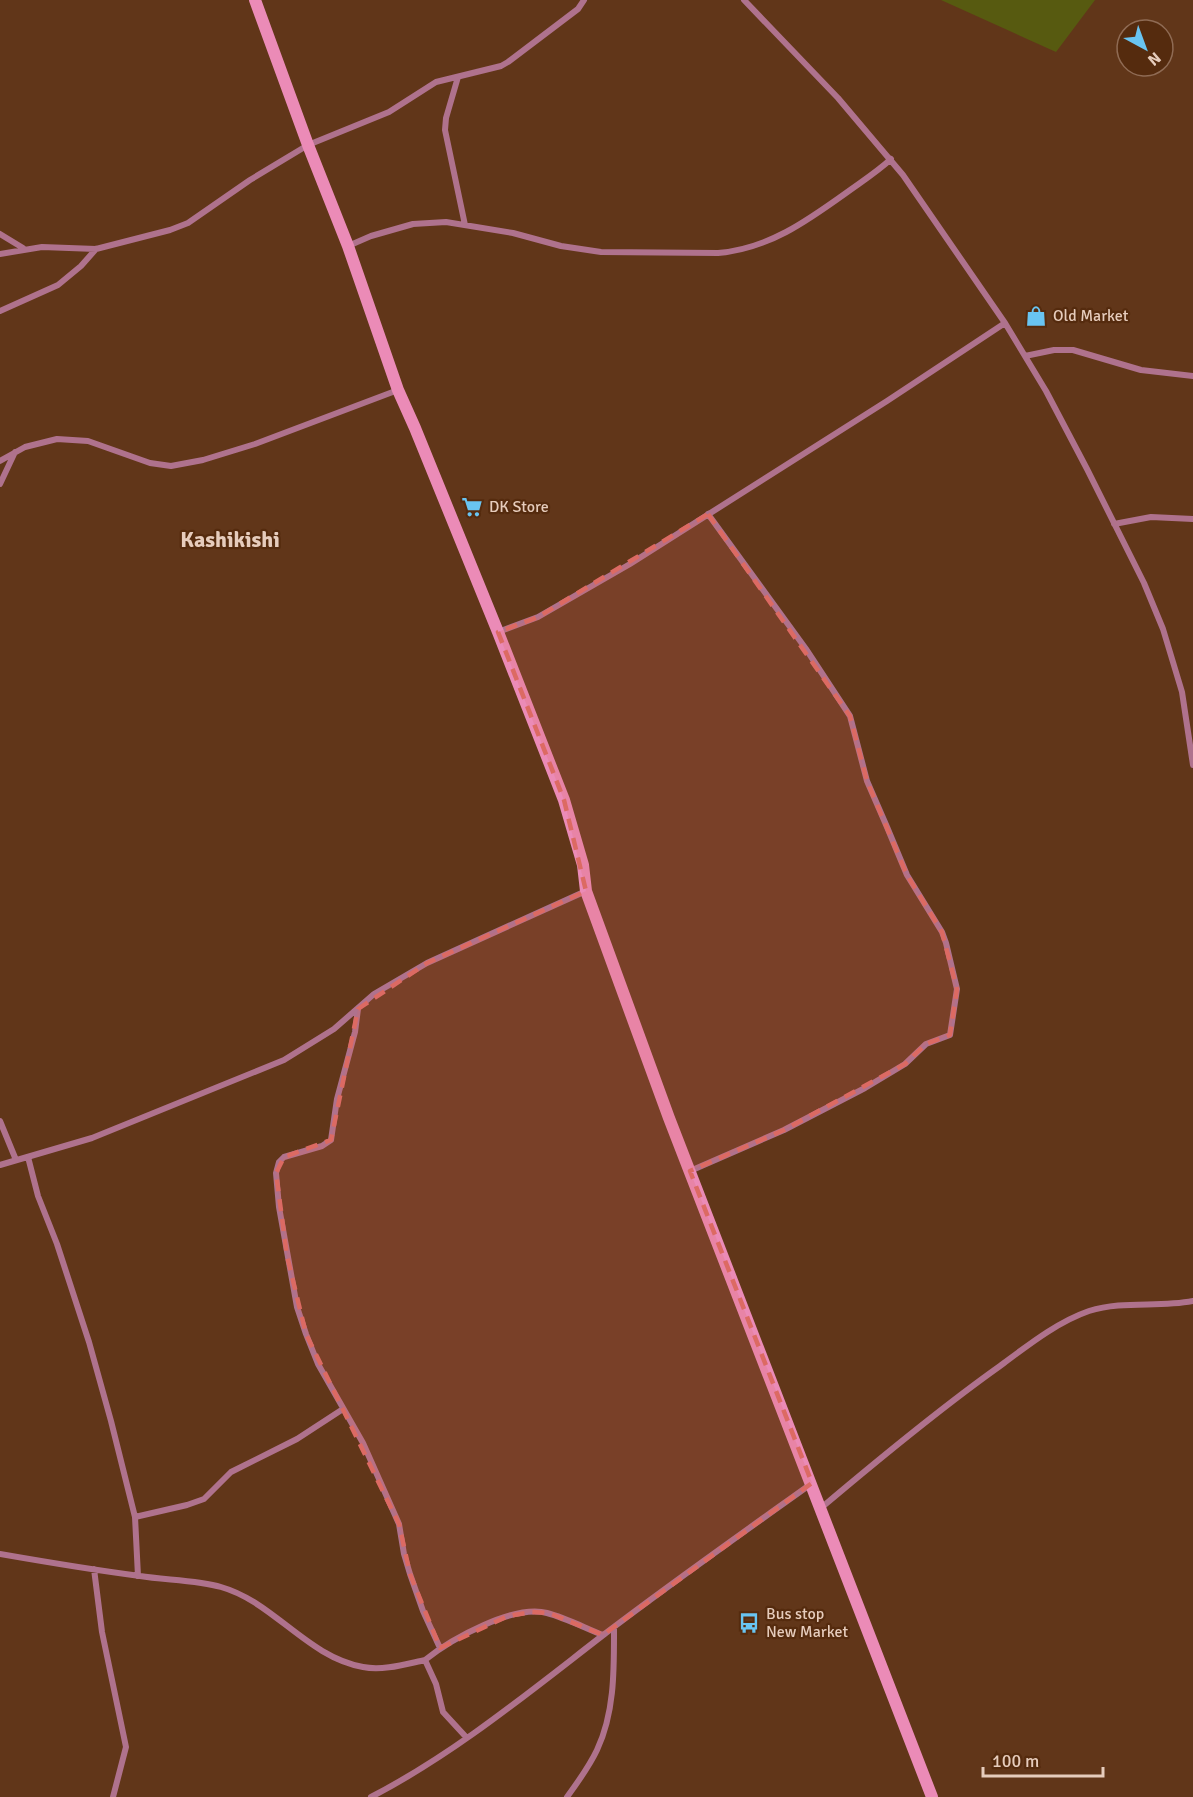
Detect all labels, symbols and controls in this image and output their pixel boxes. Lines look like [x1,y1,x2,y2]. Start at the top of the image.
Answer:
north arrow [1115,18,1175,78]
text: N [1143,47,1165,70]
shop icon: Old Market [1024,304,1048,328]
place label: Old Market [1053,306,1129,326]
supermarket icon: DK Store [460,495,484,519]
place label: DK Store [489,497,549,517]
district label: Kashikishi [180,526,280,553]
place label: Bus stop New Market [766,1604,848,1642]
bus stop icon: Bus stop New Market [737,1611,761,1635]
scale bar [983,1740,1103,1778]
text: 100 m [992,1750,1039,1772]

